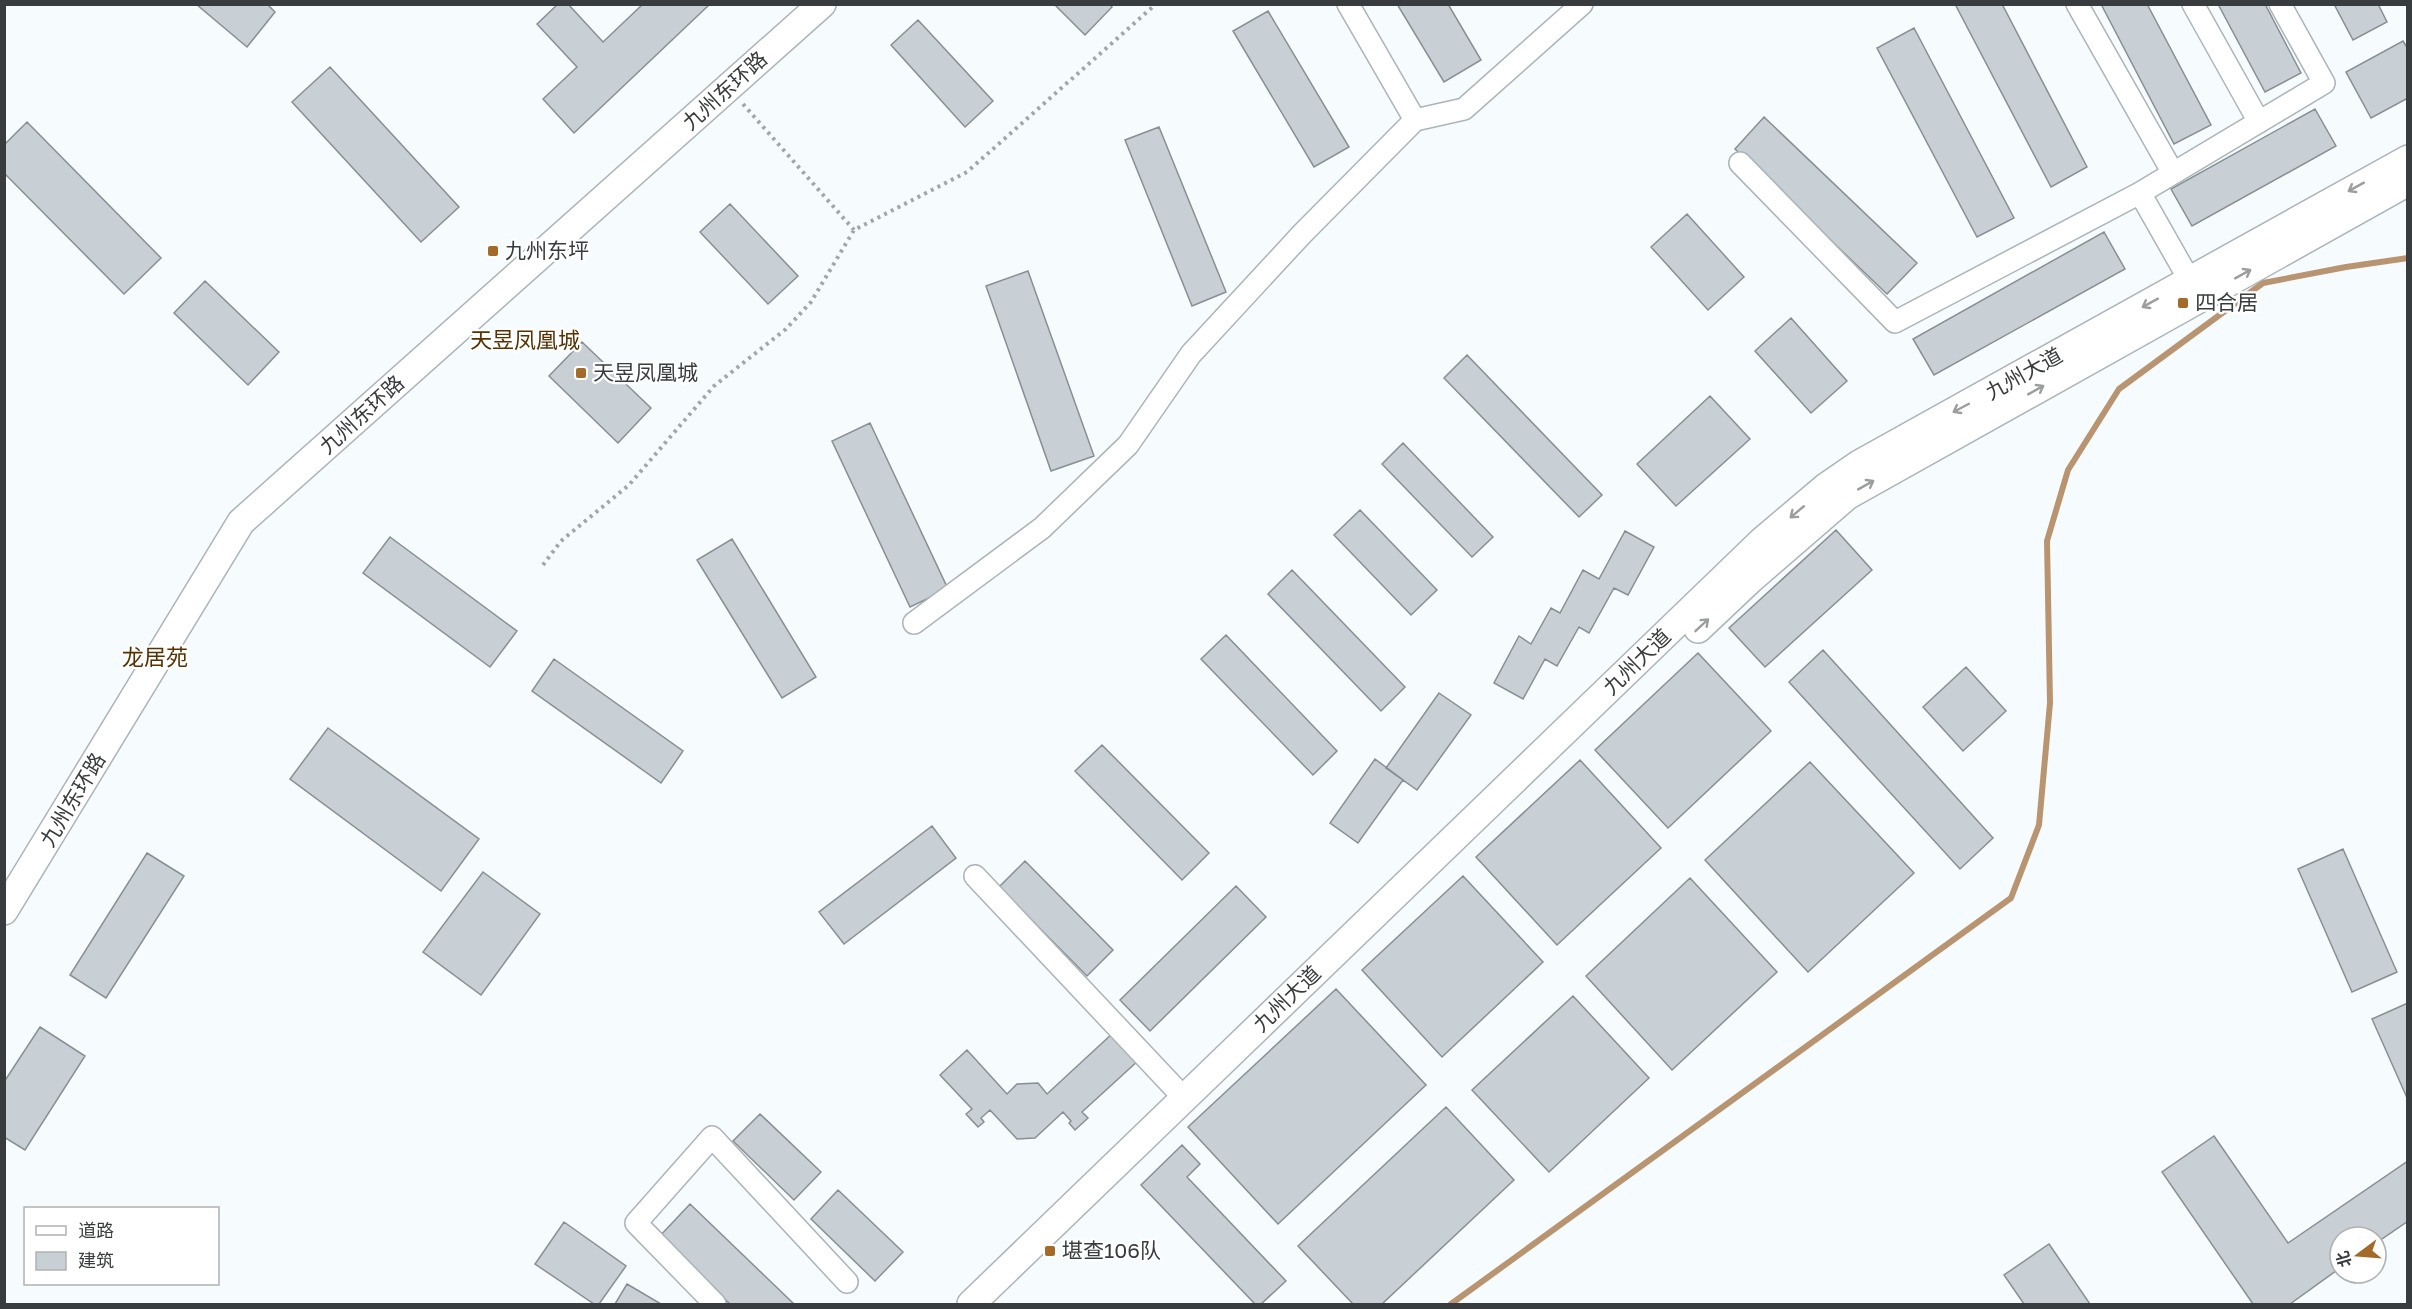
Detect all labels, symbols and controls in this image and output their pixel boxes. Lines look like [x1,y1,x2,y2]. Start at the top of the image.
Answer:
street label: 九州东环路 [677,45,772,135]
one-way arrow [2348,182,2365,194]
place label: 九州东坪 [505,237,589,263]
marker: 九州东坪 [486,244,500,258]
one-way arrow [2234,268,2251,280]
place label: 四合居 [2195,289,2258,315]
marker: 四合居 [2176,296,2190,310]
one-way arrow [2142,298,2159,310]
district label: 天昱凤凰城 [470,326,580,353]
street label: 九州大道 [1980,341,2067,405]
place label: 天昱凤凰城 [593,359,698,385]
marker: 天昱凤凰城 [574,366,588,380]
street label: 九州东环路 [314,369,409,459]
one-way arrow [2028,383,2045,395]
one-way arrow [1953,402,1970,414]
one-way arrow [1857,479,1874,491]
one-way arrow [1790,505,1805,519]
one-way arrow [1695,617,1710,632]
street label: 九州大道 [1597,623,1676,700]
district label: 龙居苑 [122,643,188,670]
street label: 九州东环路 [34,748,110,851]
street label: 九州大道 [1247,960,1326,1037]
legend [24,1207,219,1285]
text: 道路 [78,1219,114,1241]
north arrow [2328,1225,2388,1285]
place label: 堪查106队 [1062,1237,1161,1263]
marker: 堪查106队 [1043,1244,1057,1258]
text: 建筑 [78,1249,114,1271]
text: 北 [2332,1249,2355,1270]

